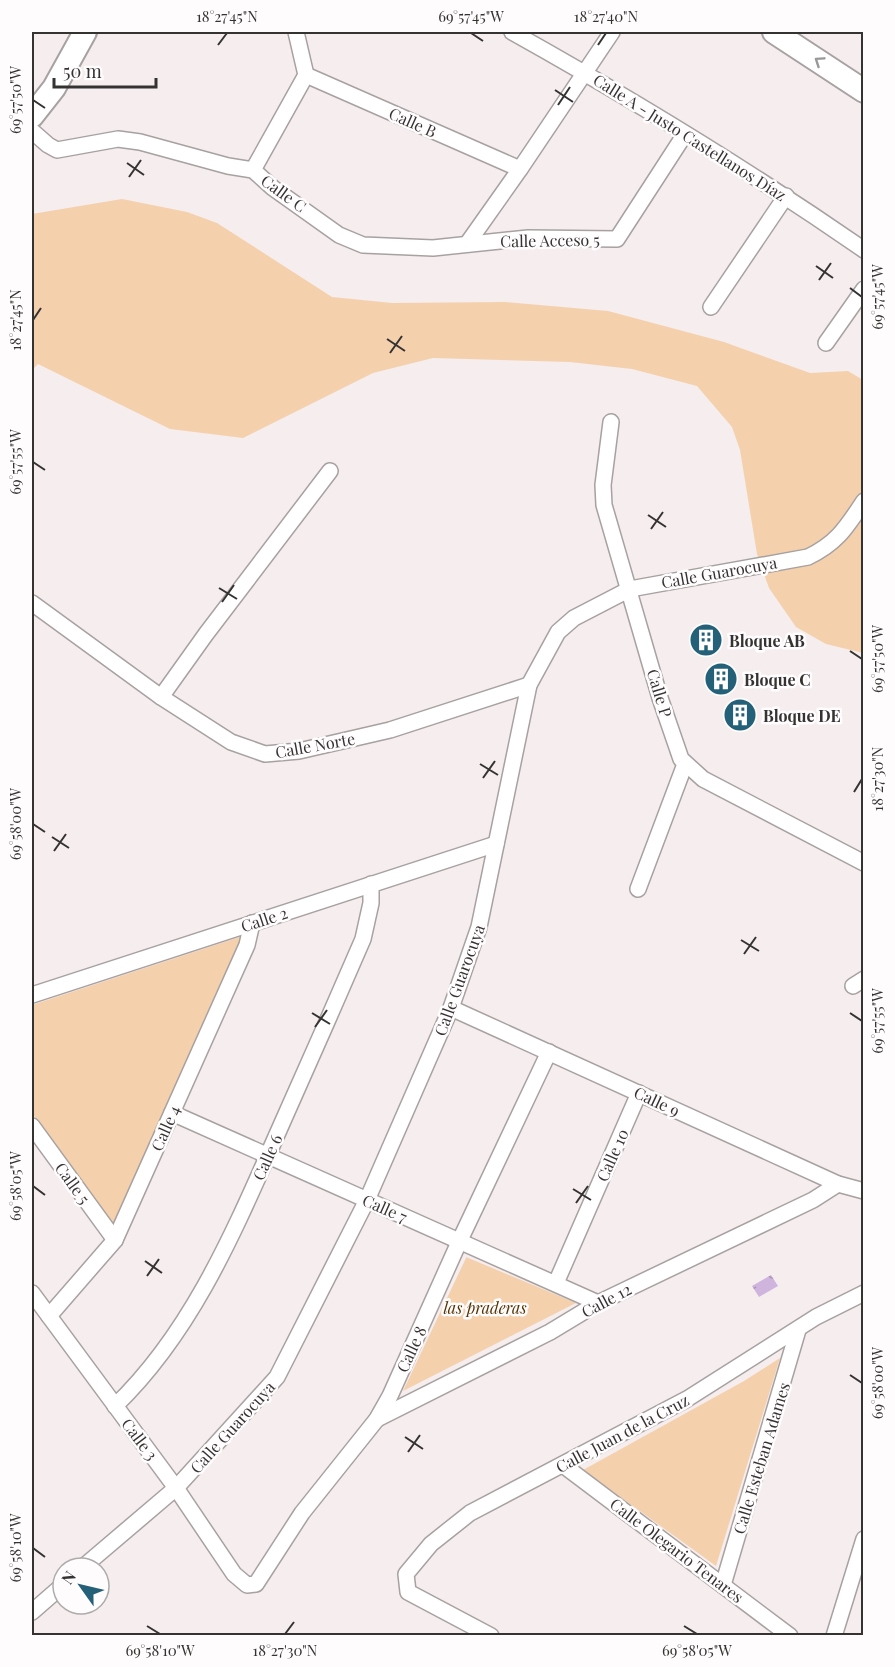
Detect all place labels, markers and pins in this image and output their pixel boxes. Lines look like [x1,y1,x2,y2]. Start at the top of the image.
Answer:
building icon: Bloque AB [688,622,724,658]
place label: Bloque AB [729,630,805,651]
building icon: Bloque C [703,661,739,697]
place label: Bloque C [744,669,811,690]
building icon: Bloque DE [722,697,758,733]
place label: Bloque DE [763,705,841,726]

